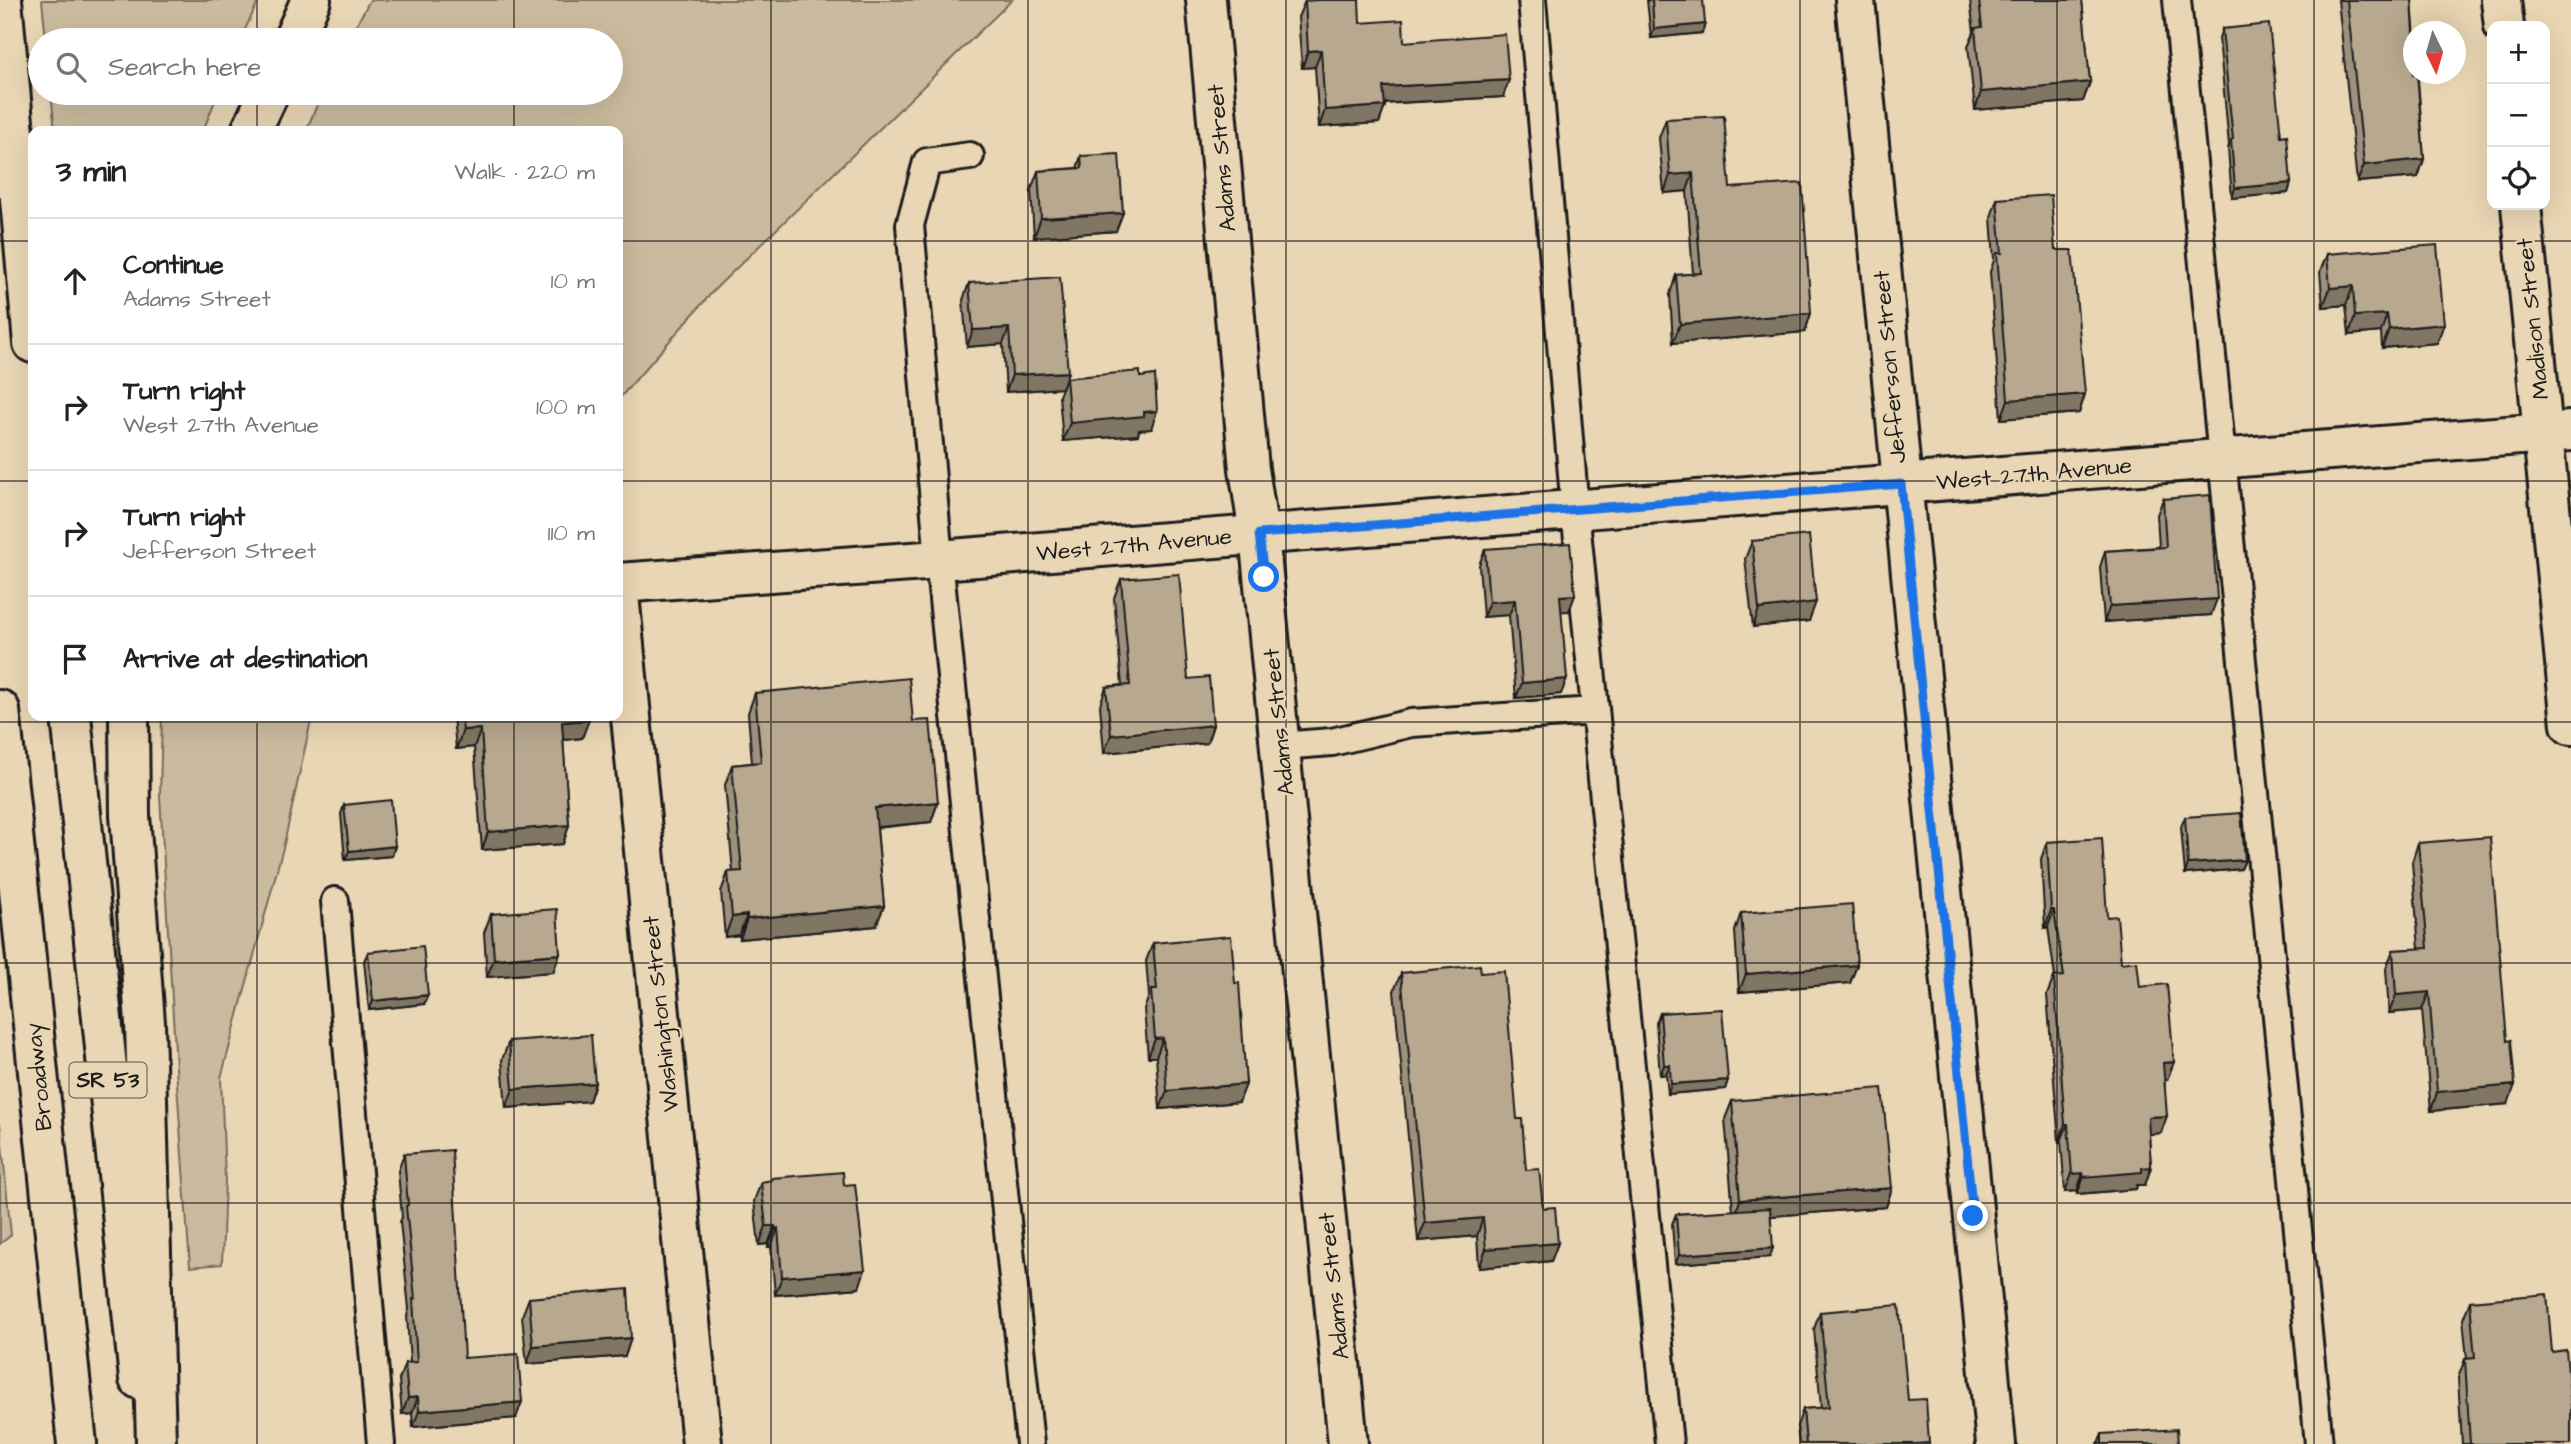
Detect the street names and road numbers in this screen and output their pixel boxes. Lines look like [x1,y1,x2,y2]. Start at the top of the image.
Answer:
street label: Adams Street [1200,82,1244,233]
street label: Madison Street [2509,236,2557,401]
street label: Jefferson Street [1866,269,1914,465]
street label: West 27th Avenue [1935,450,2133,498]
street label: West 27th Avenue [1035,521,1233,569]
street label: Adams Street [1255,646,1303,797]
street label: Washington Street [635,913,688,1114]
street label: Broadway [17,1021,62,1132]
road number: SR 53 [70,1062,146,1098]
street label: Adams Street [1310,1210,1358,1361]

